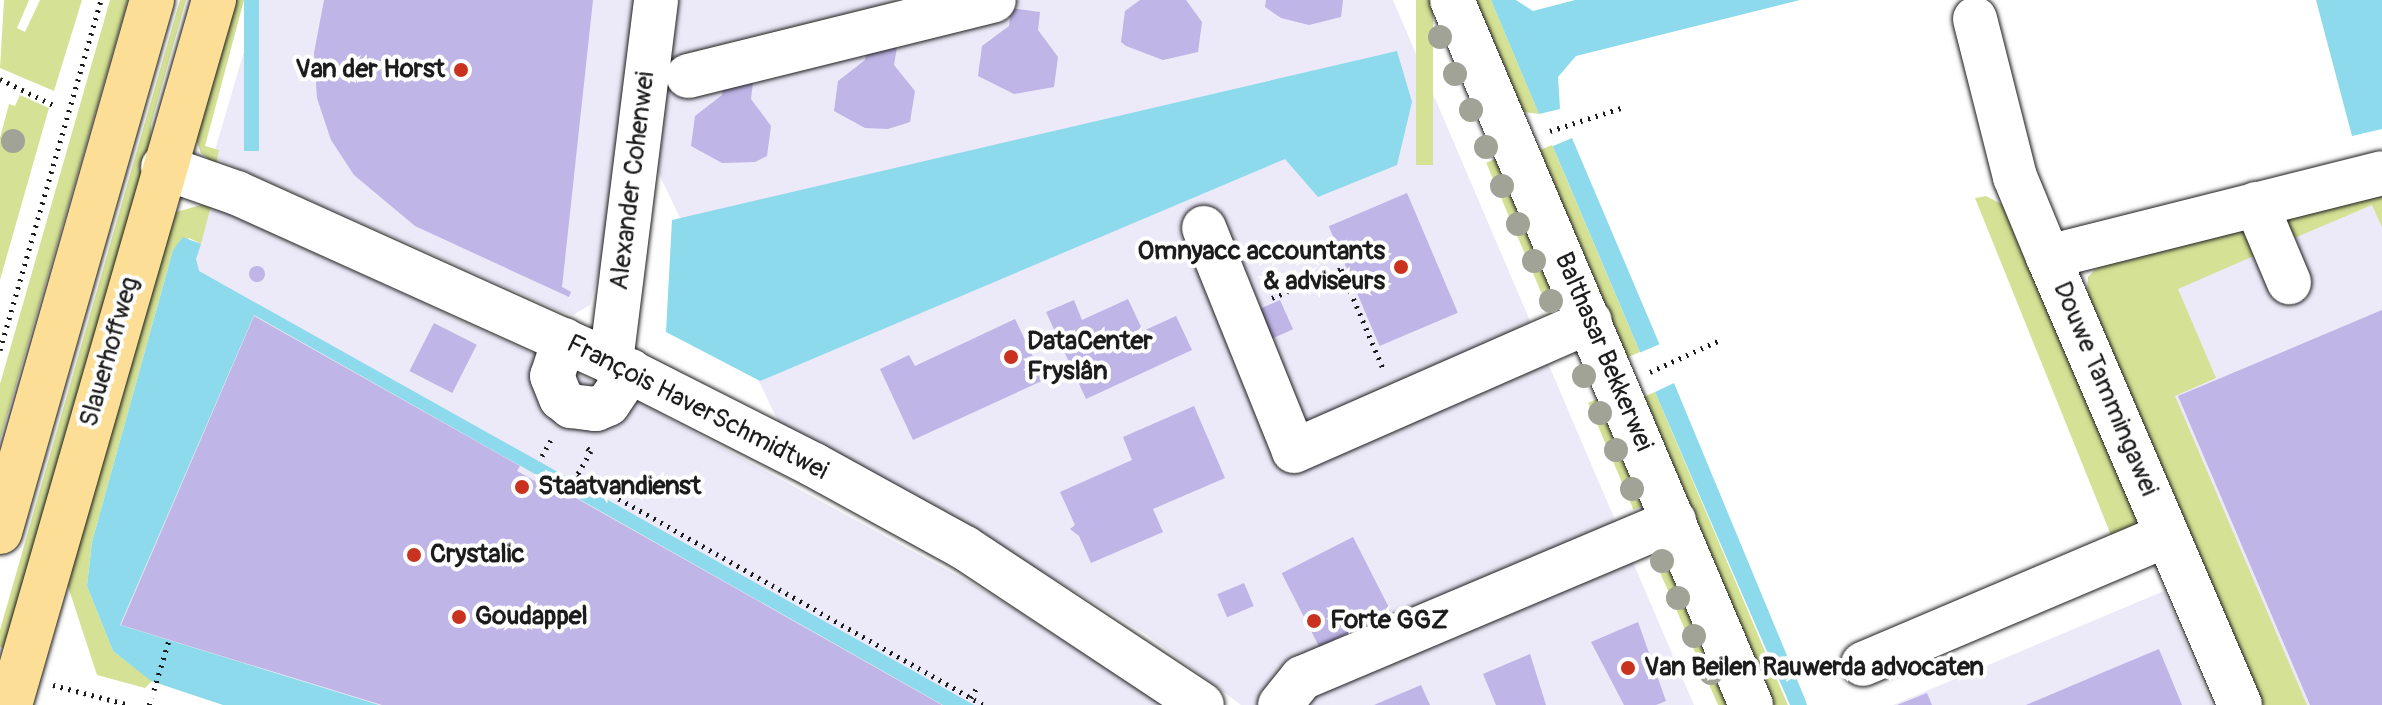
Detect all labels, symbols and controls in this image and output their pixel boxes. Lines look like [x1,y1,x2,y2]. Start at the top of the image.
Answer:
place label: Van der Horst [295,54,445,86]
marker: Van der Horst [452,61,470,79]
street label: Alexander Cohenwei [604,70,662,292]
place label: Omnyacc accountants & adviseurs [1138,236,1385,298]
street label: Balthasar Bekkerwei [1547,248,1659,456]
marker: Omnyacc accountants & adviseurs [1392,258,1410,276]
street label: Slauerhoffweg [74,273,146,431]
street label: Douwe Tammingawei [2046,277,2164,501]
place label: DataCenter Fryslân [1027,326,1153,388]
street label: François HaverSchmidtwei [561,328,833,488]
marker: DataCenter Fryslân [1002,348,1020,366]
place label: Staatvandienst [538,471,701,503]
marker: Staatvandienst [513,478,531,496]
place label: Crystalic [430,539,525,571]
marker: Crystalic [405,546,423,564]
place label: Goudappel [475,601,588,633]
place label: Forte GGZ [1330,605,1449,637]
marker: Goudappel [450,608,468,626]
marker: Forte GGZ [1305,612,1323,630]
place label: Van Beilen Rauwerda advocaten [1644,652,1984,684]
marker: Van Beilen Rauwerda advocaten [1619,659,1637,677]

